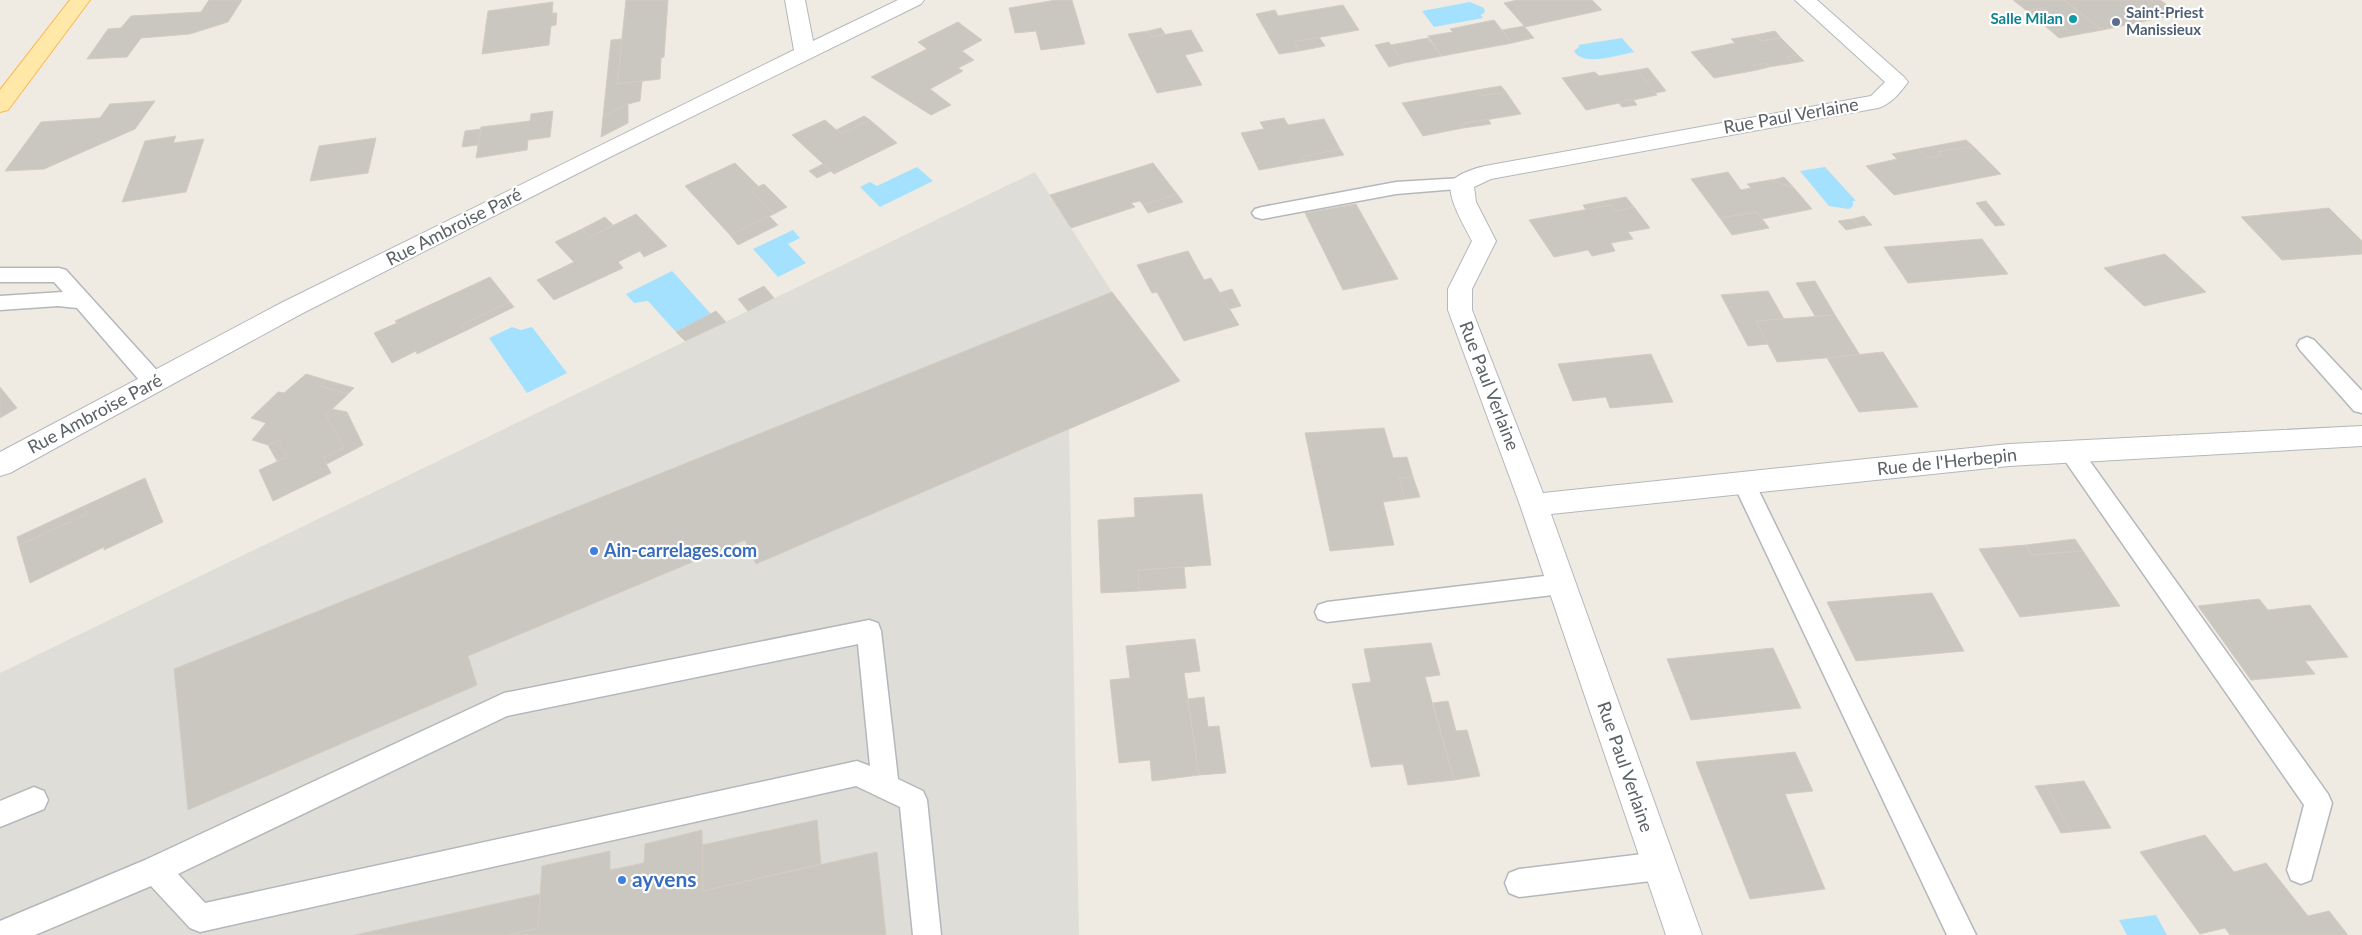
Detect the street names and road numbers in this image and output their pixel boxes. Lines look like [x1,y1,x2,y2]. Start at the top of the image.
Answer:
street label: Rue Paul Verlaine [1722,92,1860,138]
street label: Rue Ambroise Paré [382,182,525,270]
street label: Rue Paul Verlaine [1455,318,1525,453]
street label: Rue Ambroise Paré [23,368,166,458]
street label: Rue de l'Herbepin [1876,443,2018,479]
street label: Rue Paul Verlaine [1593,698,1659,835]

